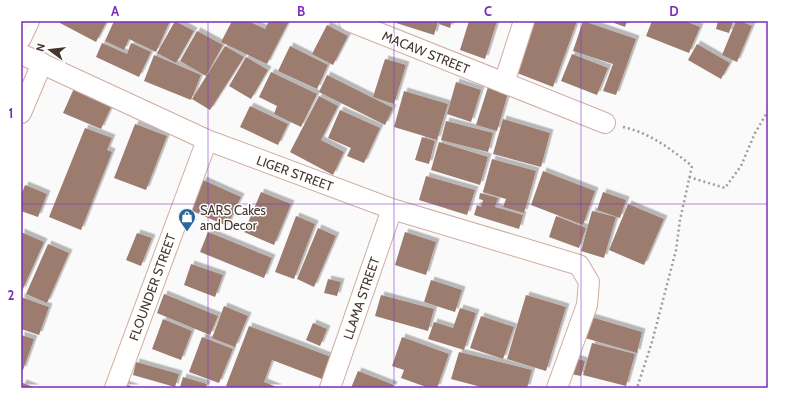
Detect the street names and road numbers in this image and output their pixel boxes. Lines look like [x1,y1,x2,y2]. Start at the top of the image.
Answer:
street label: MACAW STREET [380,27,472,77]
street label: LIGER STREET [255,152,335,194]
street label: FLOUNDER STREET [125,231,179,343]
street label: LLAMA STREET [339,255,383,341]

